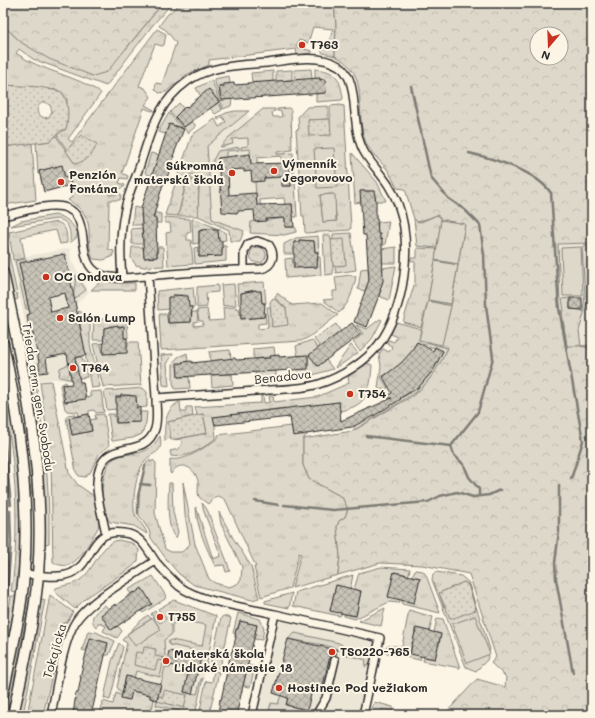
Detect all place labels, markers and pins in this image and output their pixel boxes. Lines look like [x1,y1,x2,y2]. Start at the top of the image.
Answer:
place label: T763 [310,36,338,52]
marker: T763 [297,40,307,50]
place label: Výmenník Jegorovovo [282,155,353,185]
place label: Súkromná materská škola [134,157,224,187]
place label: Penzión Fontána [69,166,118,196]
marker: Výmenník Jegorovovo [269,166,279,176]
marker: Súkromná materská škola [227,168,237,178]
marker: Penzión Fontána [56,177,66,187]
place label: OC Ondava [54,268,122,284]
marker: OC Ondava [41,272,51,282]
place label: Salón Lump [68,309,136,325]
marker: Salón Lump [55,313,65,323]
place label: T764 [81,359,110,375]
marker: T764 [68,363,78,373]
place label: T754 [358,385,387,401]
marker: T754 [345,389,355,399]
place label: T755 [168,608,196,624]
marker: T755 [155,612,165,622]
place label: TS0220-765 [340,643,409,659]
place label: Materská škola Lidické námestie 18 [174,645,293,675]
marker: TS0220-765 [327,647,337,657]
marker: Materská škola Lidické námestie 18 [161,656,171,666]
place label: Hostinec Pod vežiakom [287,679,427,695]
marker: Hostinec Pod vežiakom [274,683,284,693]

